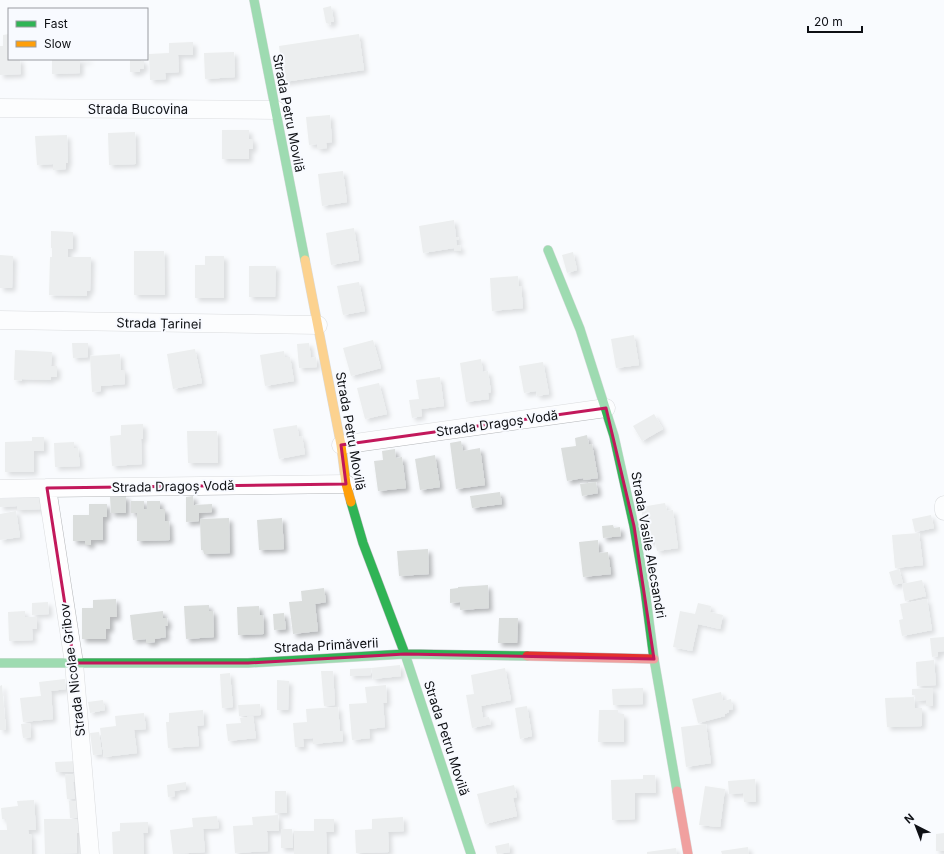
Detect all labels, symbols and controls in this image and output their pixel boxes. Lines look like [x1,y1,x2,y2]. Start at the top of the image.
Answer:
legend [8,8,148,60]
scale bar [808,8,862,34]
text: 20 m [814,14,843,29]
text: Fast [44,16,68,31]
text: Slow [44,36,72,51]
street label: Strada Petru Movilă [270,52,308,174]
street label: Strada Bucovina [88,101,188,117]
street label: Strada Țarinei [116,314,202,333]
street label: Strada Petru Movilă [333,370,369,492]
street label: Strada Dragoș Vodă [435,407,559,439]
street label: Strada Vasile Alecsandri [628,470,670,620]
street label: Strada Dragoș Vodă [111,477,235,495]
street label: Strada Nicolae Gribov [56,602,88,738]
street label: Strada Primăverii [273,634,379,656]
street label: Strada Petru Movilă [421,678,473,798]
north arrow [896,806,936,846]
text: N [902,811,917,827]

